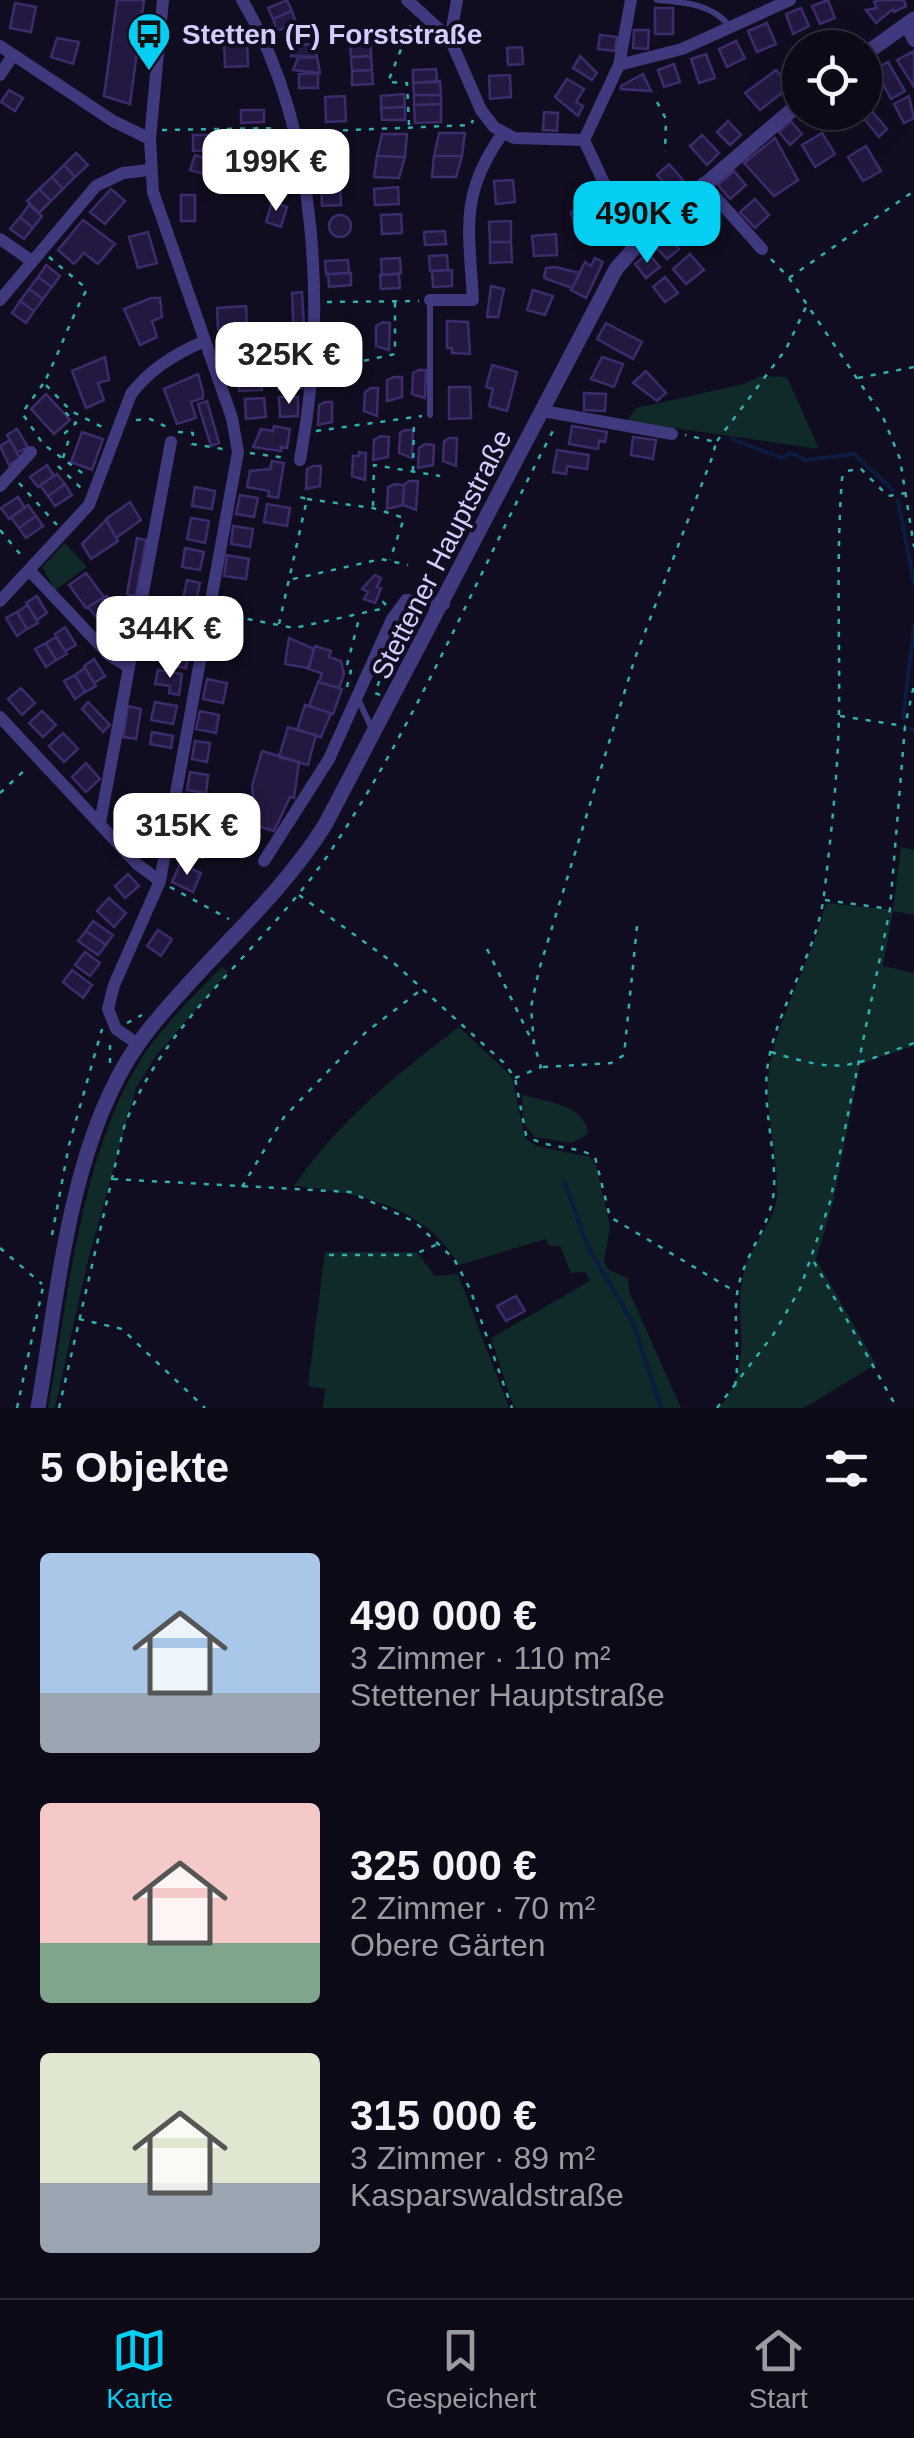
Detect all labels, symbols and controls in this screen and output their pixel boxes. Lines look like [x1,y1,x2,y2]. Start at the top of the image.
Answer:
bus stop icon: Stetten (F) Forststraße [126,11,172,72]
place label: Stetten (F) Forststraße [182,19,482,50]
map controls [782,30,882,130]
button: locate [782,30,882,130]
pin: 199K € [195,129,357,214]
text: 199K € [224,143,328,179]
pin: 490K € [566,181,728,266]
text: 490K € [595,195,699,231]
pin: 325K € [208,322,370,407]
text: 325K € [237,336,341,372]
street label: Stettener Hauptstraße [365,424,518,684]
pin: 344K € [89,596,251,681]
text: 344K € [118,610,222,646]
pin: 315K € [106,793,268,878]
text: 315K € [135,807,239,843]
icon: filters [819,1441,874,1496]
text: 5 Objekte [40,1444,229,1491]
text: 490 000 € [350,1592,537,1639]
icon: home [120,1593,240,1713]
text: 3 Zimmer · 110 m² [350,1640,611,1676]
text: Stettener Hauptstraße [350,1677,665,1713]
text: 325 000 € [350,1842,537,1889]
icon: home [120,1843,240,1963]
text: 2 Zimmer · 70 m² [350,1890,595,1926]
text: Obere Gärten [350,1927,546,1963]
text: 315 000 € [350,2092,537,2139]
icon: home [120,2093,240,2213]
text: 3 Zimmer · 89 m² [350,2140,595,2176]
text: Kasparswaldstraße [350,2177,624,2213]
tab: Karte [106,2323,173,2415]
tab: Gespeichert [385,2323,536,2415]
tab: Start [749,2323,808,2415]

